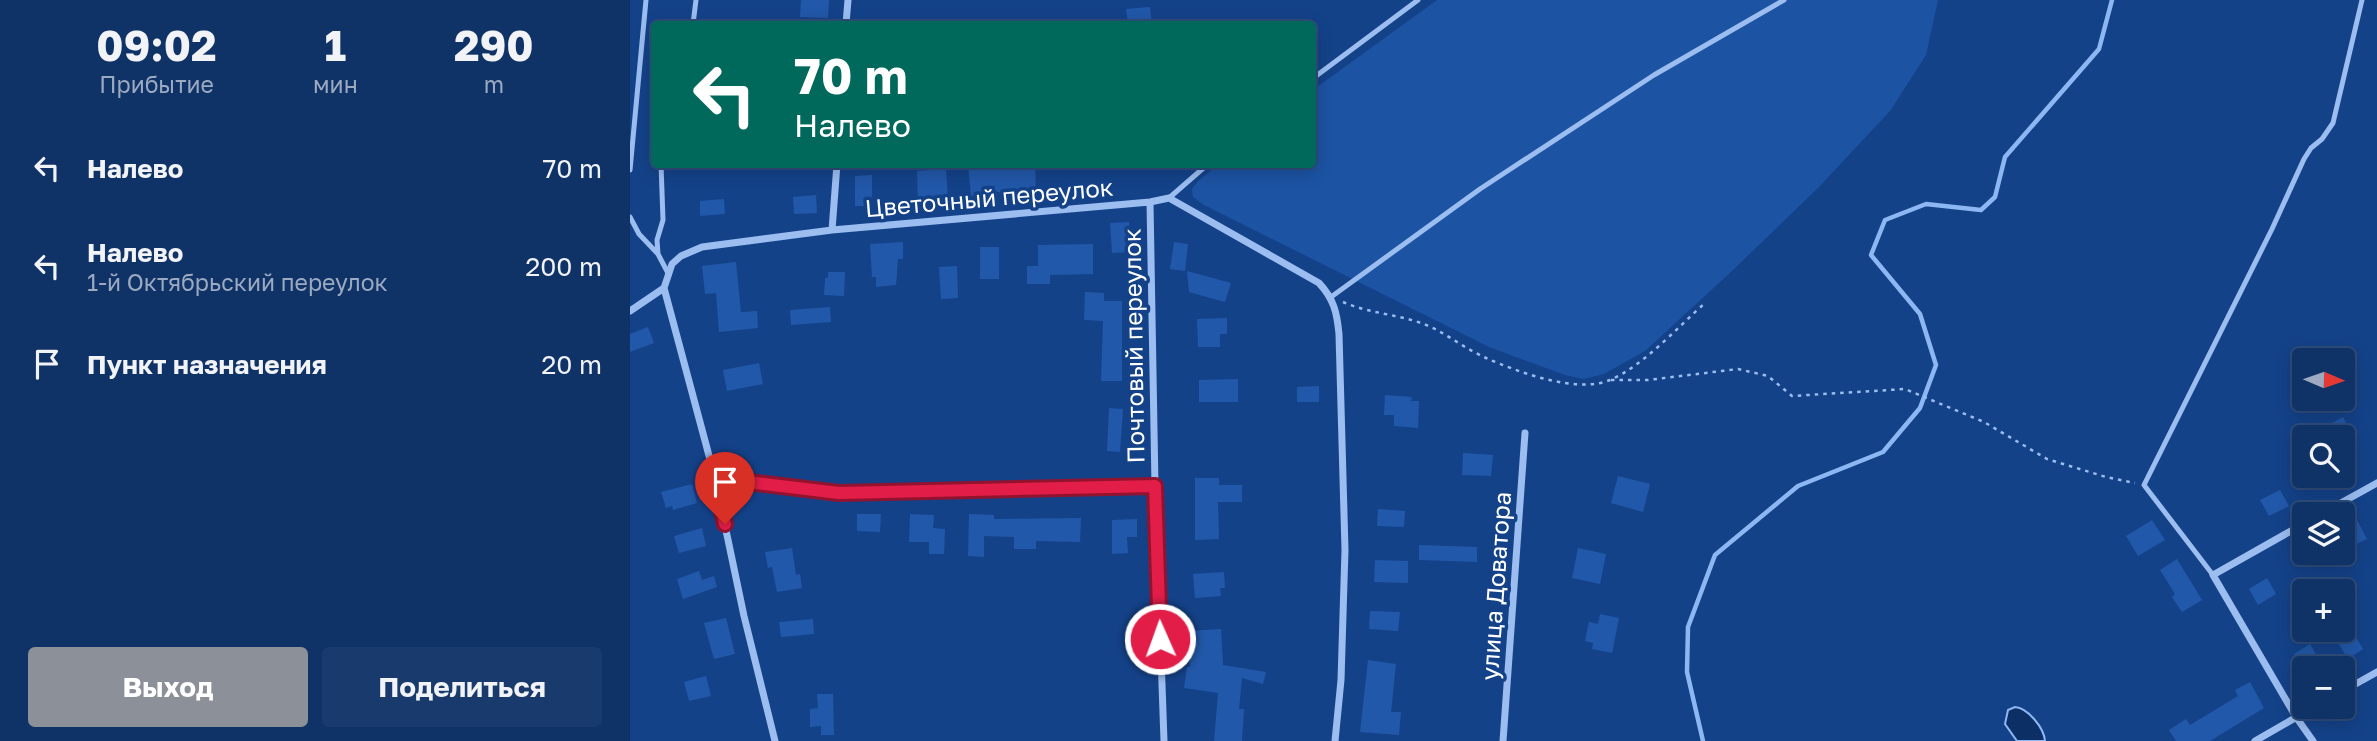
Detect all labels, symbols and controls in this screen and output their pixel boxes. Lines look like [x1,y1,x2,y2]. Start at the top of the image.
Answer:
text: 09:02 [96,20,217,70]
text: 1 [325,20,346,70]
text: 290 [454,20,534,70]
text: 70 m [794,46,908,105]
icon: left [679,49,770,140]
text: Прибытие [99,70,214,98]
text: мин [313,70,358,98]
text: m [484,70,504,98]
text: Налево [794,106,911,144]
icon: left [28,149,66,187]
text: Налево [87,153,183,184]
text: 70 m [543,153,602,184]
street label: Цветочный переулок [864,172,1115,222]
street label: Почтовый переулок [1116,228,1150,464]
text: Налево [87,237,183,268]
icon: left [28,247,66,285]
text: 200 m [525,251,602,282]
text: 1-й Октябрьский переулок [87,268,388,296]
icon: arrive [28,345,66,383]
north arrow [2292,348,2356,411]
map controls [2292,348,2355,719]
text: Пункт назначения [87,349,327,380]
text: 20 m [541,349,602,380]
button: search [2292,425,2355,488]
pin [695,452,755,524]
icon: arrive [706,463,744,501]
street label: улица Доватора [1474,491,1516,681]
button: layers [2292,502,2355,565]
button: + [2292,579,2355,642]
position arrow [1123,602,1197,676]
button: Выход [28,647,308,727]
button: Поделиться [322,647,602,727]
button: − [2292,656,2355,719]

